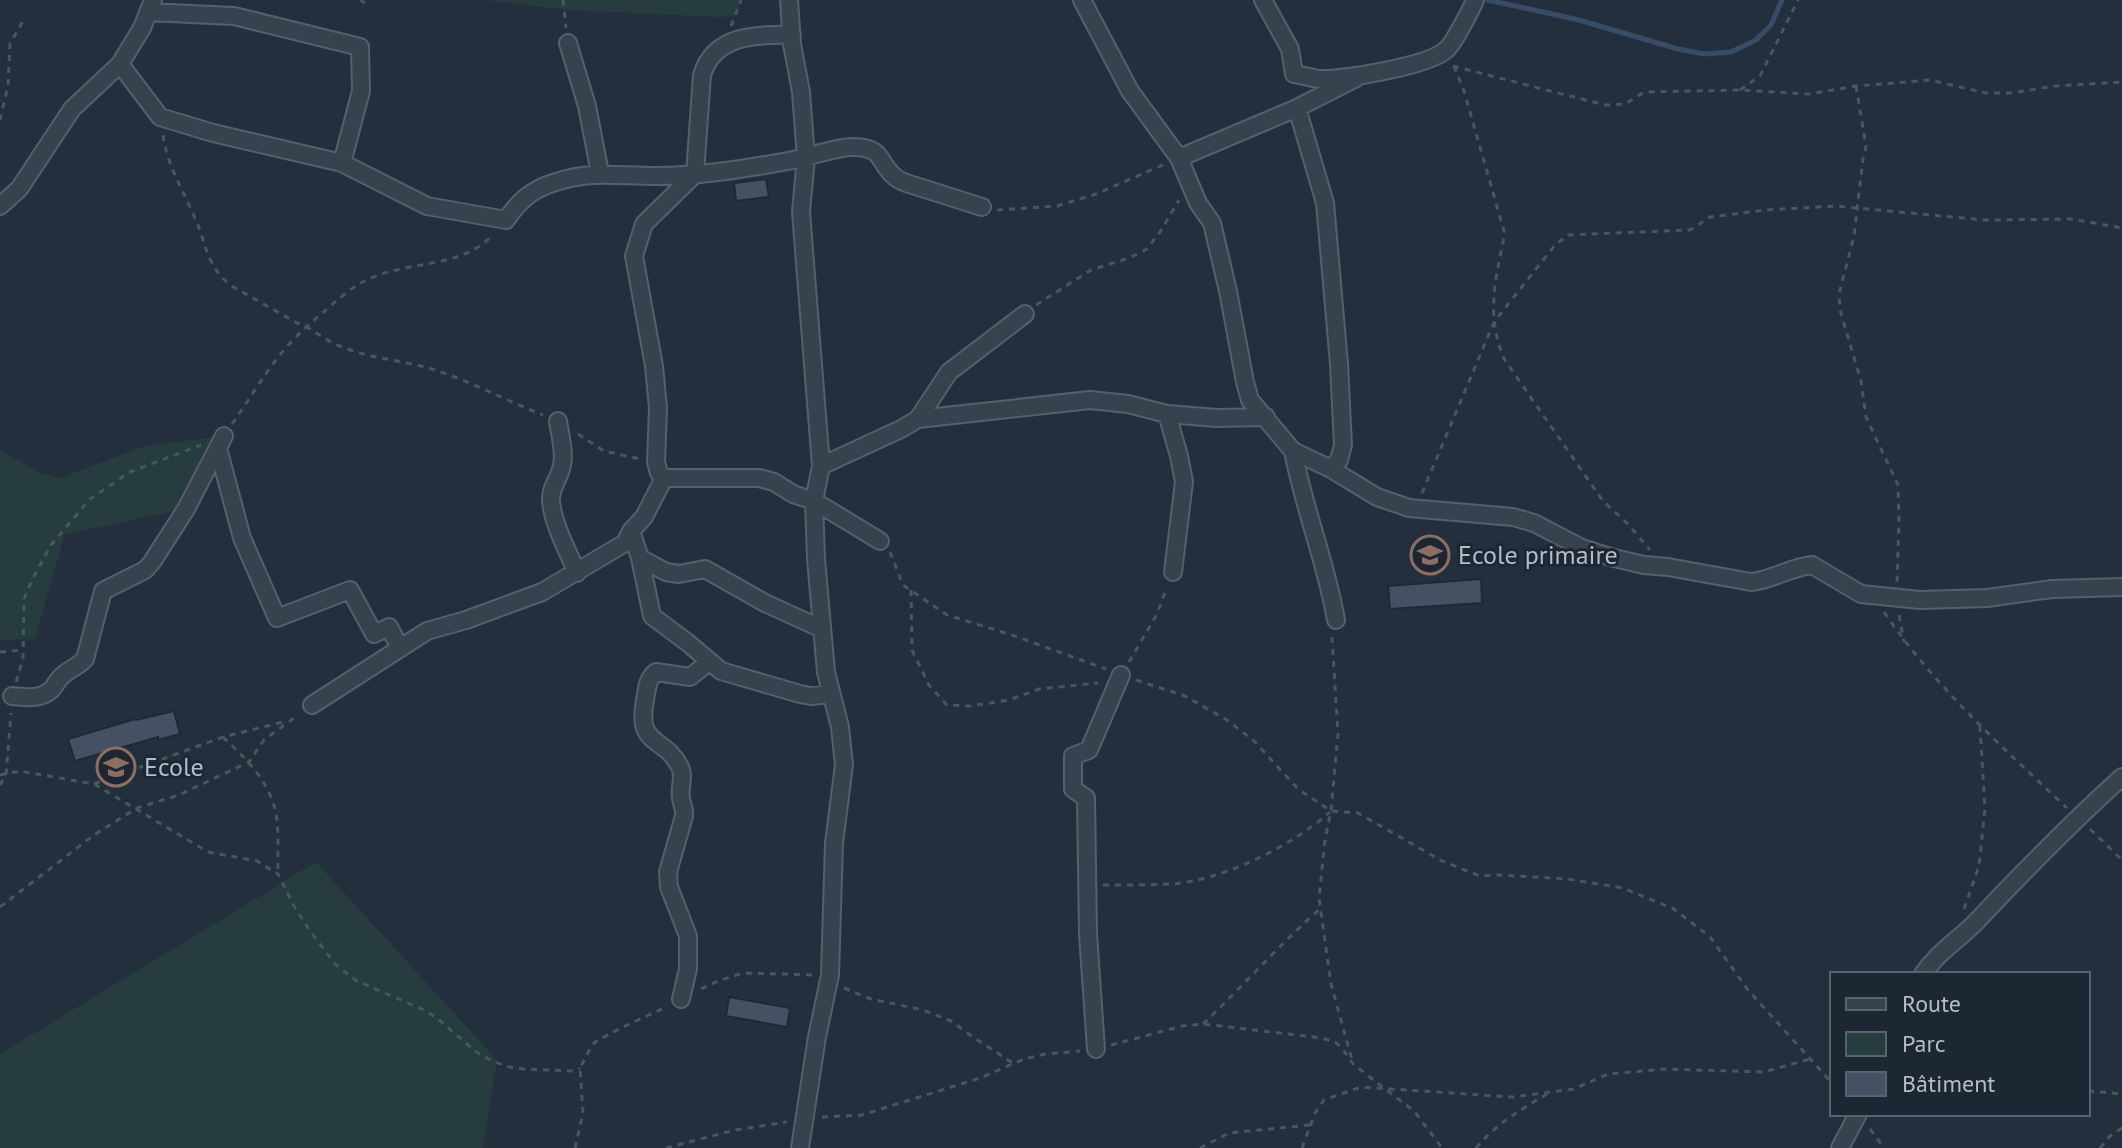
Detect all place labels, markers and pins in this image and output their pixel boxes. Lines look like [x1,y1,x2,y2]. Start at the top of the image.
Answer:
school or university icon: Ecole primaire [1409,534,1451,576]
place label: Ecole primaire [1458,538,1618,571]
school or university icon: Ecole [95,746,137,788]
place label: Ecole [144,750,204,783]

